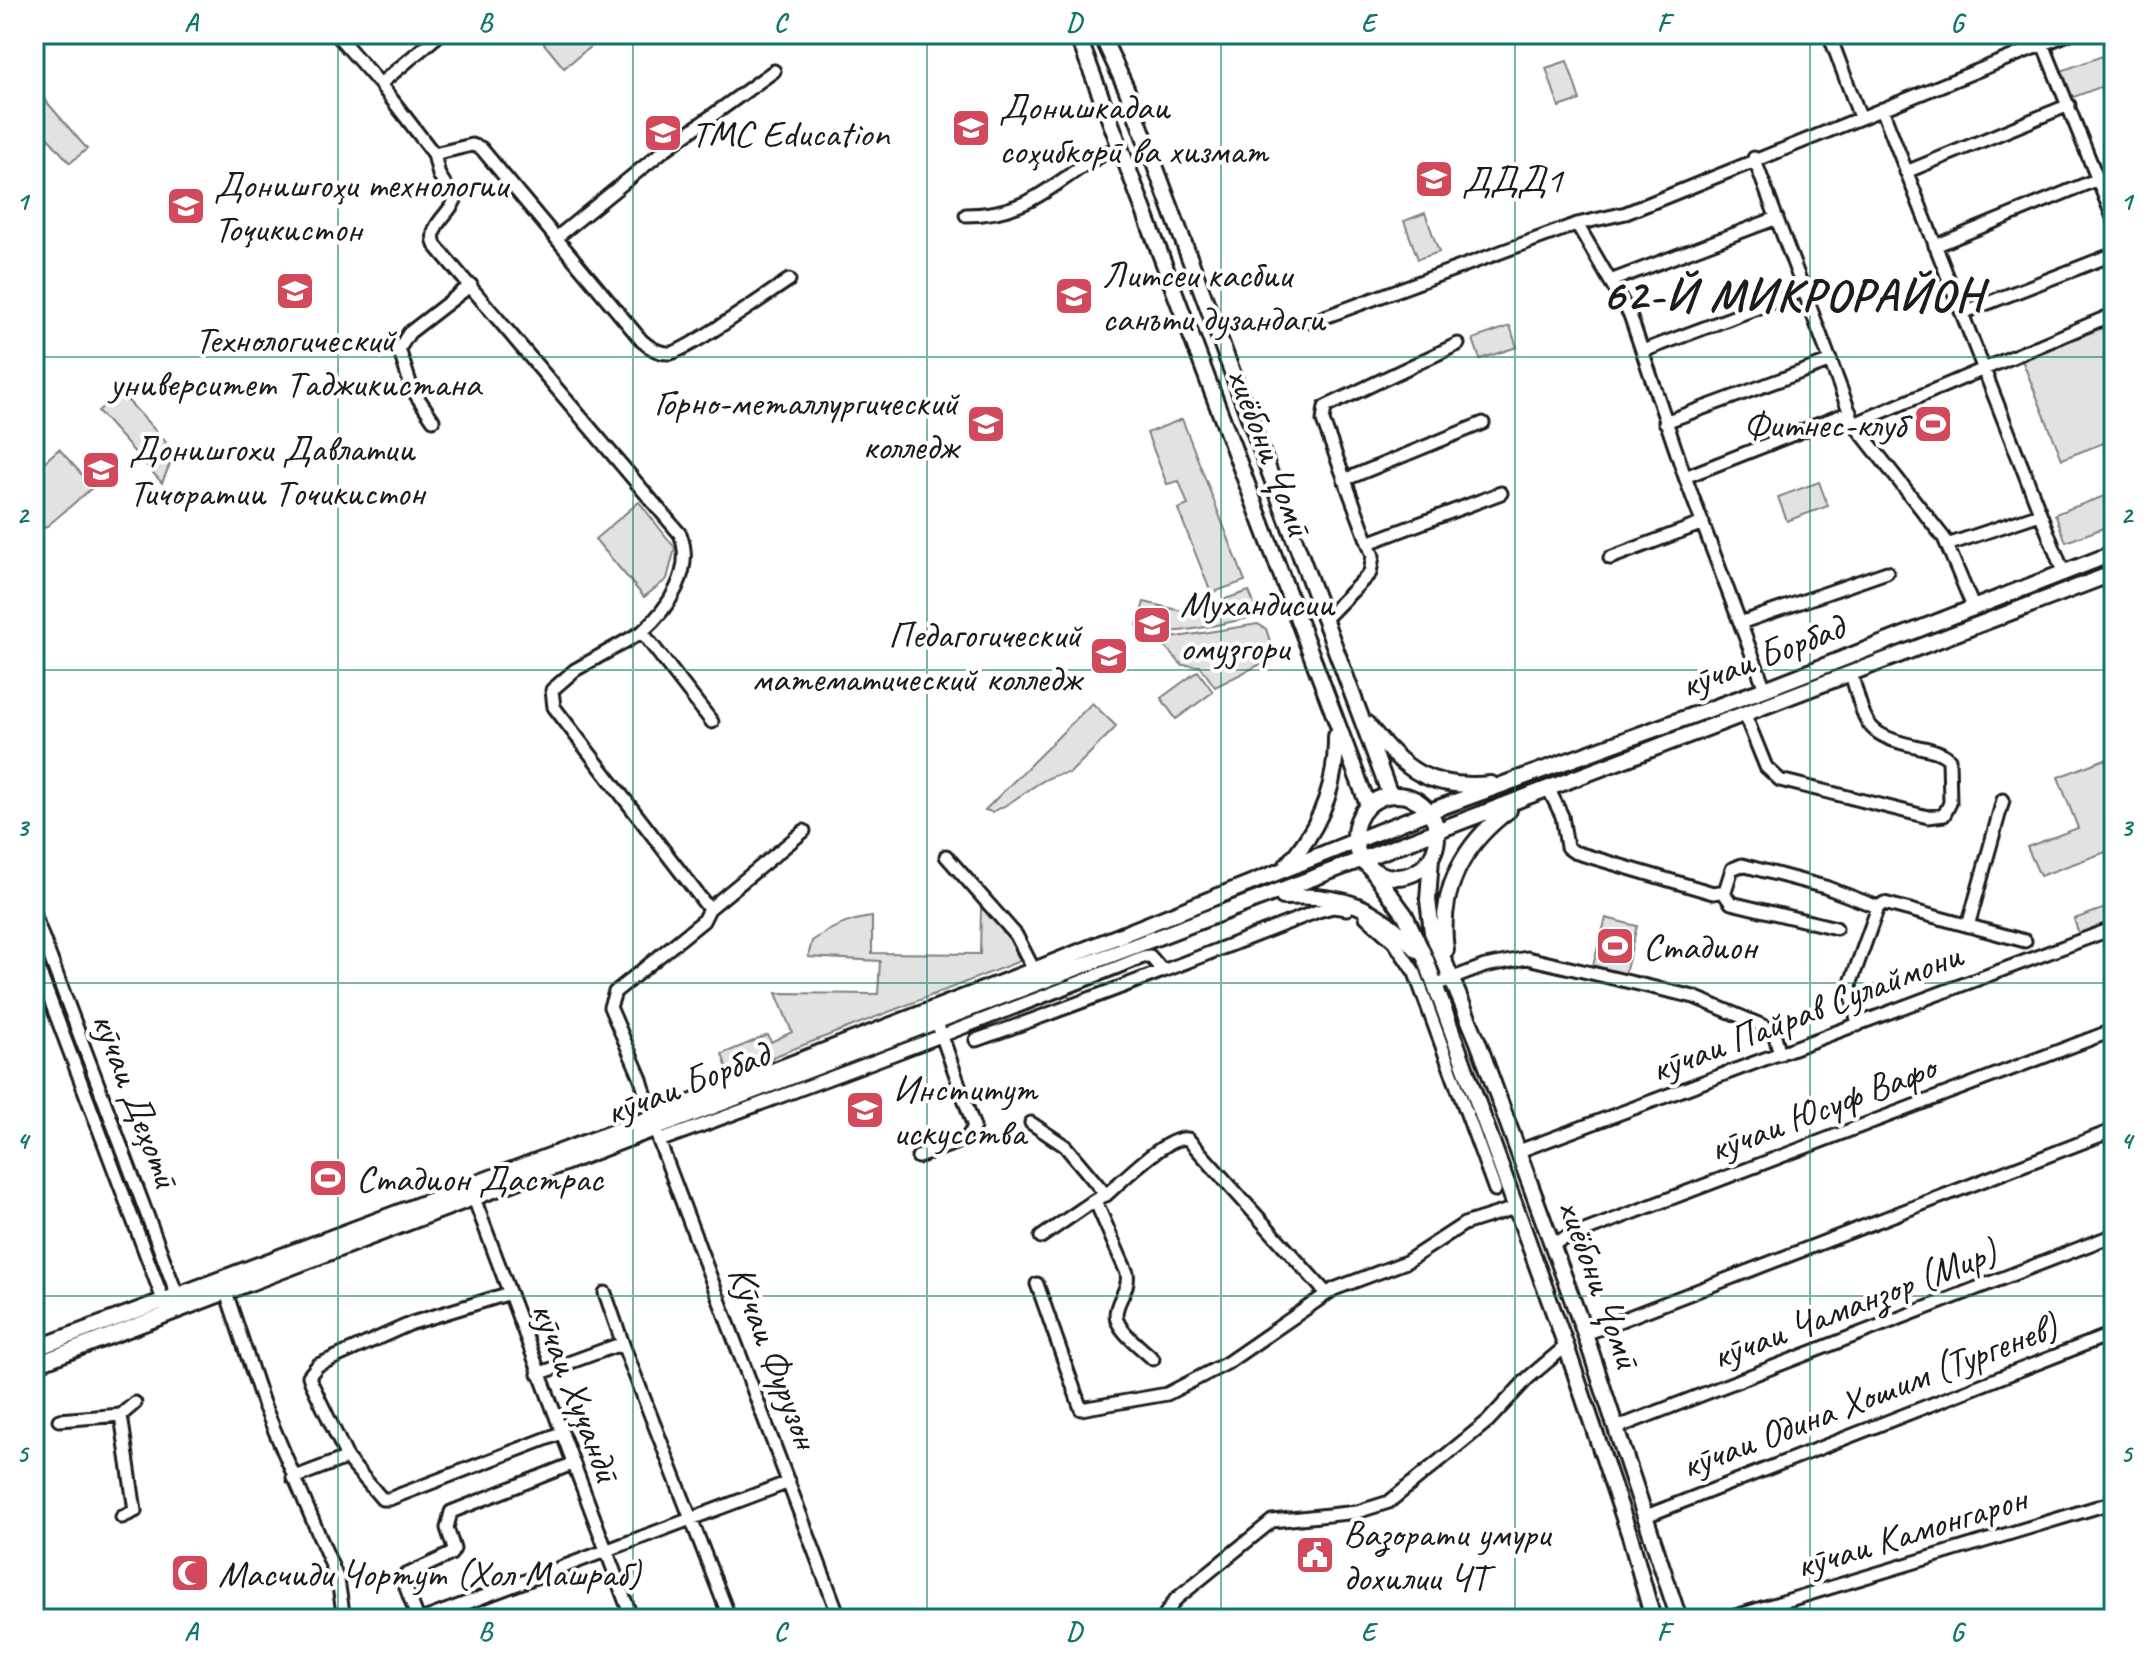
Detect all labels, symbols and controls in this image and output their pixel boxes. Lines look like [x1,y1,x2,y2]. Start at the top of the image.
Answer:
text: A [184,6,199,39]
text: B [478,6,494,39]
text: C [774,6,790,39]
text: D [1066,6,1084,39]
text: E [1361,6,1379,39]
text: F [1657,6,1675,39]
text: G [1951,6,1967,39]
place label: Донишкадаи соҳибкорӣ ва хизмат [999,83,1270,174]
school or university icon: Донишкадаи соҳибкорӣ ва хизмат [950,107,992,149]
place label: TMC Education [691,110,891,157]
school or university icon: TMC Education [642,112,684,154]
place label: ДДД1 [1462,156,1564,203]
school or university icon: ДДД1 [1413,158,1455,200]
place label: Донишгоҳи технологии Тоҷикистон [214,161,511,252]
text: 1 [16,185,31,218]
school or university icon: Донишгоҳи технологии Тоҷикистон [165,185,207,227]
text: 1 [2120,185,2135,218]
place label: Литсеи касбии санъти дузандаги [1102,251,1327,342]
district label: 62-Й МИКРОРАЙОН [1602,266,1990,324]
school or university icon: Технологический университет Таджикистана [274,270,316,312]
school or university icon: Литсеи касбии санъти дузандаги [1053,275,1095,317]
place label: Технологический университет Таджикистана [107,316,483,407]
street label: хиёбони Ҷомӣ [1216,361,1324,545]
place label: Горно-металлургический колледж [654,379,962,470]
place label: Фитнес-клуб [1743,401,1913,448]
school or university icon: Горно-металлургический колледж [965,403,1007,445]
sports icon: Фитнес-клуб [1912,403,1954,445]
place label: Донишгохи Давлатии Тичоратии Точикистон [129,425,427,516]
school or university icon: Донишгохи Давлатии Тичоратии Точикистон [80,449,122,491]
text: 2 [16,498,30,531]
text: 2 [2120,498,2134,531]
place label: Мухандисии омузгори [1180,580,1336,671]
street label: кӯчаи Борбад [1673,602,1854,709]
school or university icon: Мухандисии омузгори [1131,604,1173,646]
place label: Педагогический математический колледж [752,611,1085,702]
school or university icon: Педагогический математический колледж [1088,635,1130,677]
text: 3 [16,811,30,844]
text: 3 [2120,811,2134,844]
place label: Стадион [1643,923,1759,970]
sports icon: Стадион [1594,925,1636,967]
street label: кӯчаи Пайрав Сулаймони [1644,930,1970,1093]
street label: кӯчаи Деҳотӣ [81,1006,192,1196]
street label: кӯчаи Борбад [598,1029,779,1136]
street label: кӯчаи Юсуф Вафо [1702,1042,1945,1173]
place label: Институт искусства [893,1065,1040,1156]
school or university icon: Институт искусства [844,1089,886,1131]
text: 4 [16,1124,31,1157]
text: 4 [2120,1124,2135,1157]
place label: Стадион Дастрас [356,1155,605,1202]
sports icon: Стадион Дастрас [307,1157,349,1199]
street label: хиёбони Ҷомӣ [1548,1193,1653,1377]
street label: кӯчаи Чаманзор (Мир) [1705,1227,2005,1380]
street label: Кӯчаи Фурузон [718,1259,831,1457]
street label: кӯчаи Хуҷандӣ [520,1295,633,1491]
street label: кӯчаи Одина Хошим (Тургенев) [1674,1302,2066,1489]
text: 5 [16,1437,30,1470]
text: 5 [2120,1437,2134,1470]
street label: кӯчаи Камонгарон [1790,1474,2034,1589]
place label: Вазорати умури дохилии ЧТ [1343,1510,1552,1601]
public building icon: Вазорати умури дохилии ЧТ [1294,1534,1336,1576]
place label: Масчиди Чортут (Хол Машраб) [218,1550,643,1597]
mosque icon: Масчиди Чортут (Хол Машраб) [169,1552,211,1594]
text: A [184,1615,199,1648]
text: B [478,1615,494,1648]
text: C [774,1615,790,1648]
text: D [1066,1615,1084,1648]
text: E [1361,1615,1379,1648]
text: F [1657,1615,1675,1648]
text: G [1951,1615,1967,1648]

